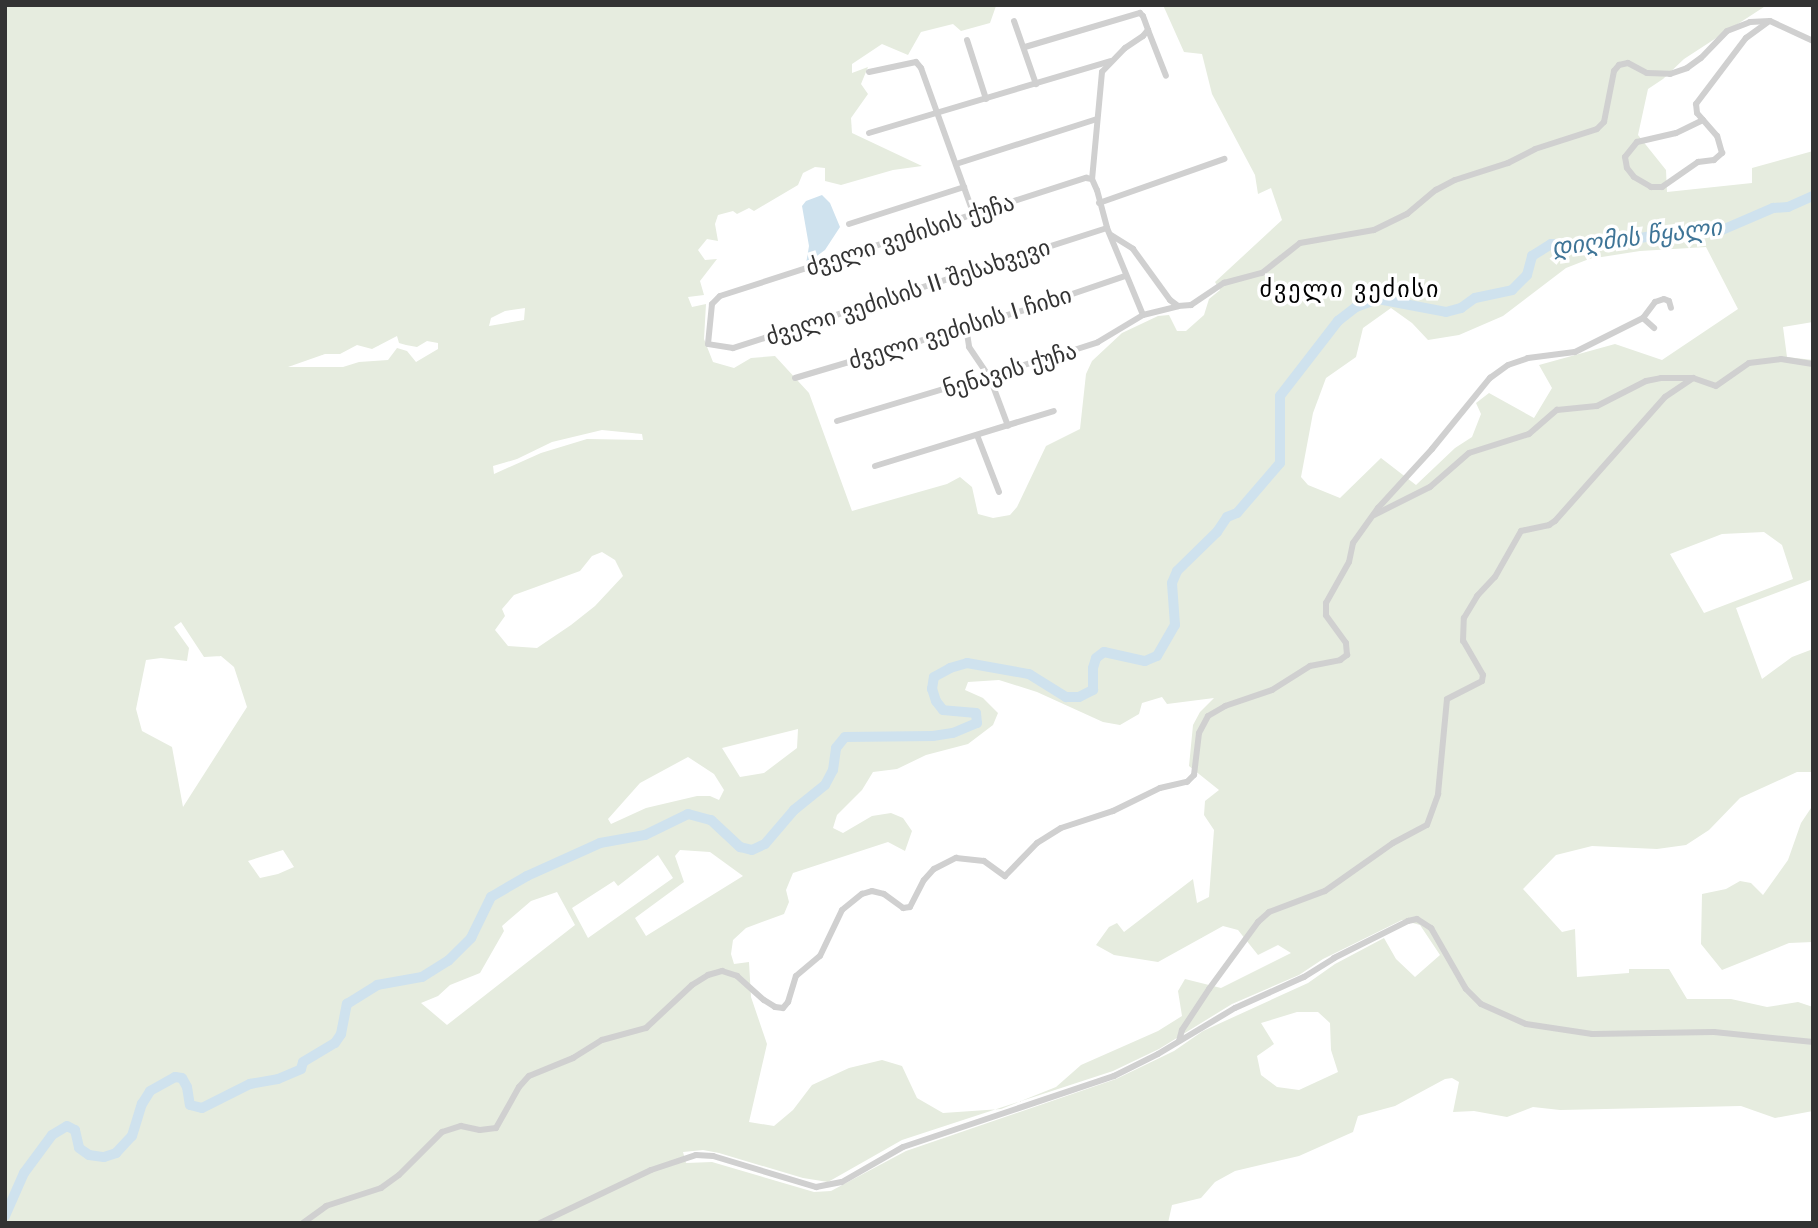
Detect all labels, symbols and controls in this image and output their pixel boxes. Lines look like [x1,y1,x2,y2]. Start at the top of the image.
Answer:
street label: ძველი ვეძისის ქუჩა [802,188,1018,282]
water label: დიღმის წყალი [1550,213,1724,263]
street label: ძველი ვეძისის II შესახვევი [762,233,1054,351]
district label: ძველი ვეძისი [1261,276,1439,304]
street label: ძველი ვეძისის I ჩიხი [845,281,1075,375]
street label: ნენავის ქუჩა [940,337,1080,403]

